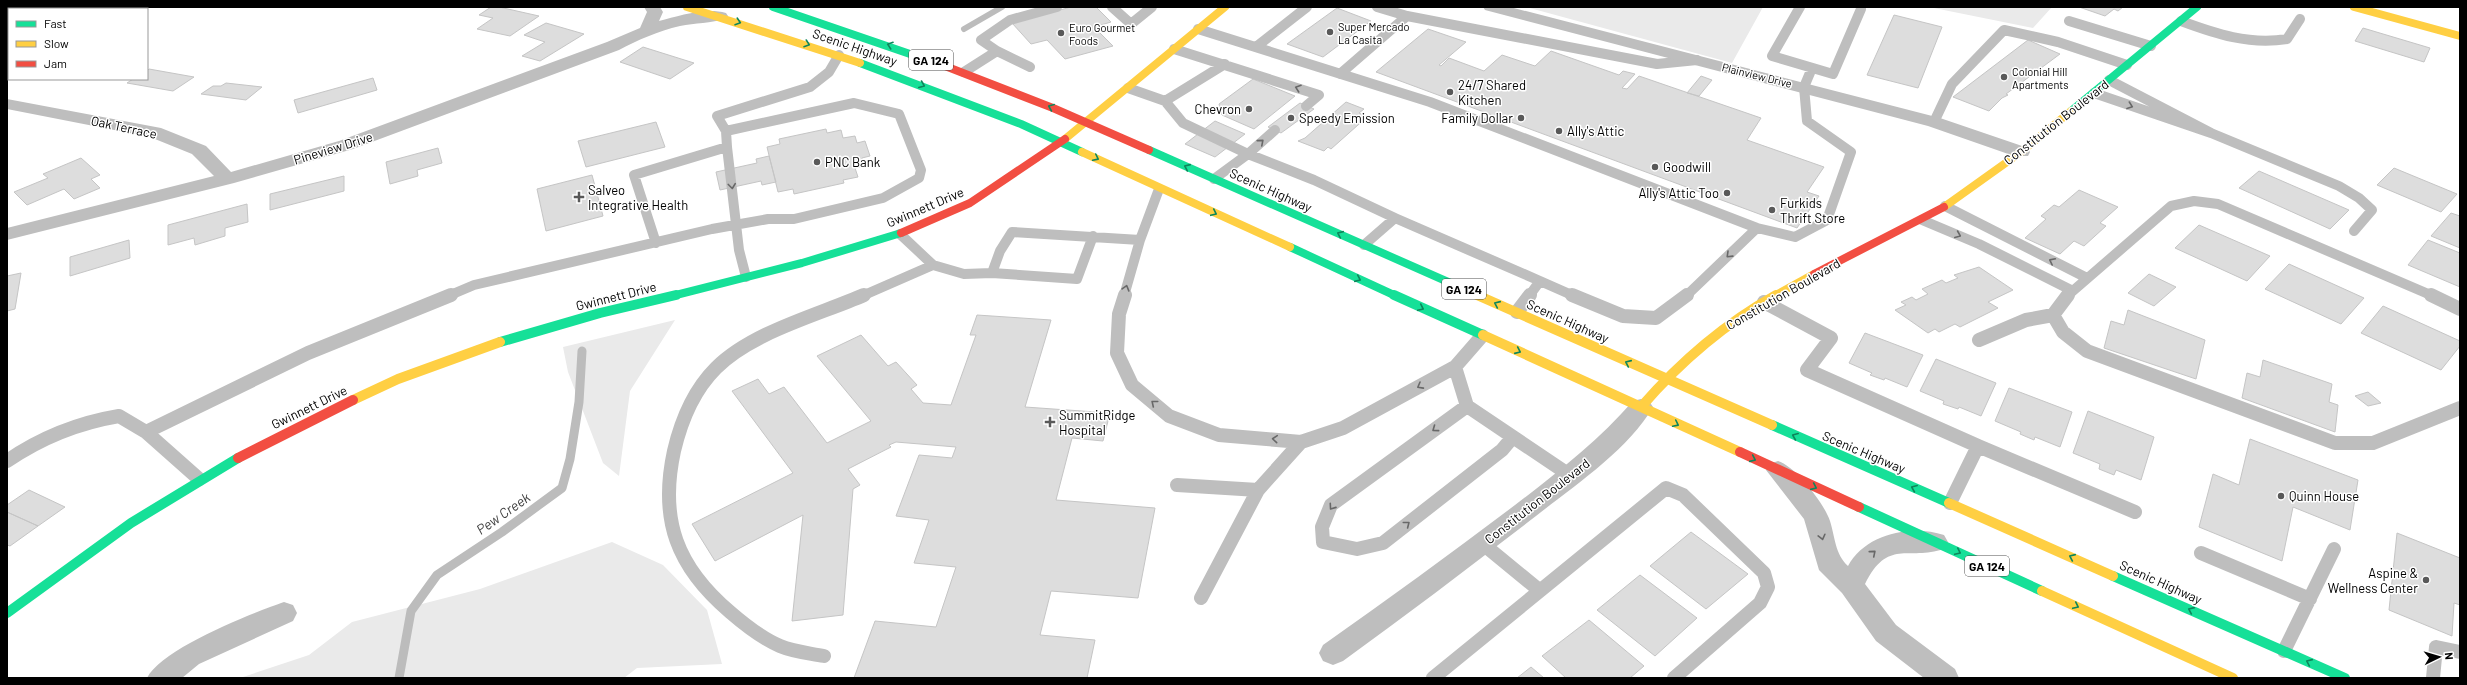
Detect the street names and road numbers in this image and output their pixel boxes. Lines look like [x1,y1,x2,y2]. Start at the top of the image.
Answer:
street label: Scenic Highway [811,25,899,69]
road number: GA 124 [909,50,953,70]
street label: Plainview Drive [1721,60,1793,90]
street label: Constitution Boulevard [2000,76,2112,168]
street label: Oak Terrace [90,112,158,142]
street label: Pineview Drive [292,128,375,168]
street label: Scenic Highway [1227,165,1315,215]
street label: Gwinnett Drive [884,184,966,230]
street label: Constitution Boulevard [1723,255,1843,333]
street label: Gwinnett Drive [574,278,658,314]
road number: GA 124 [1442,279,1486,299]
street label: Scenic Highway [1524,296,1612,346]
street label: Gwinnett Drive [268,382,350,432]
street label: Scenic Highway [1820,427,1908,477]
street label: Constitution Boulevard [1481,455,1593,547]
road number: GA 124 [1965,556,2009,576]
street label: Scenic Highway [2117,557,2205,607]

